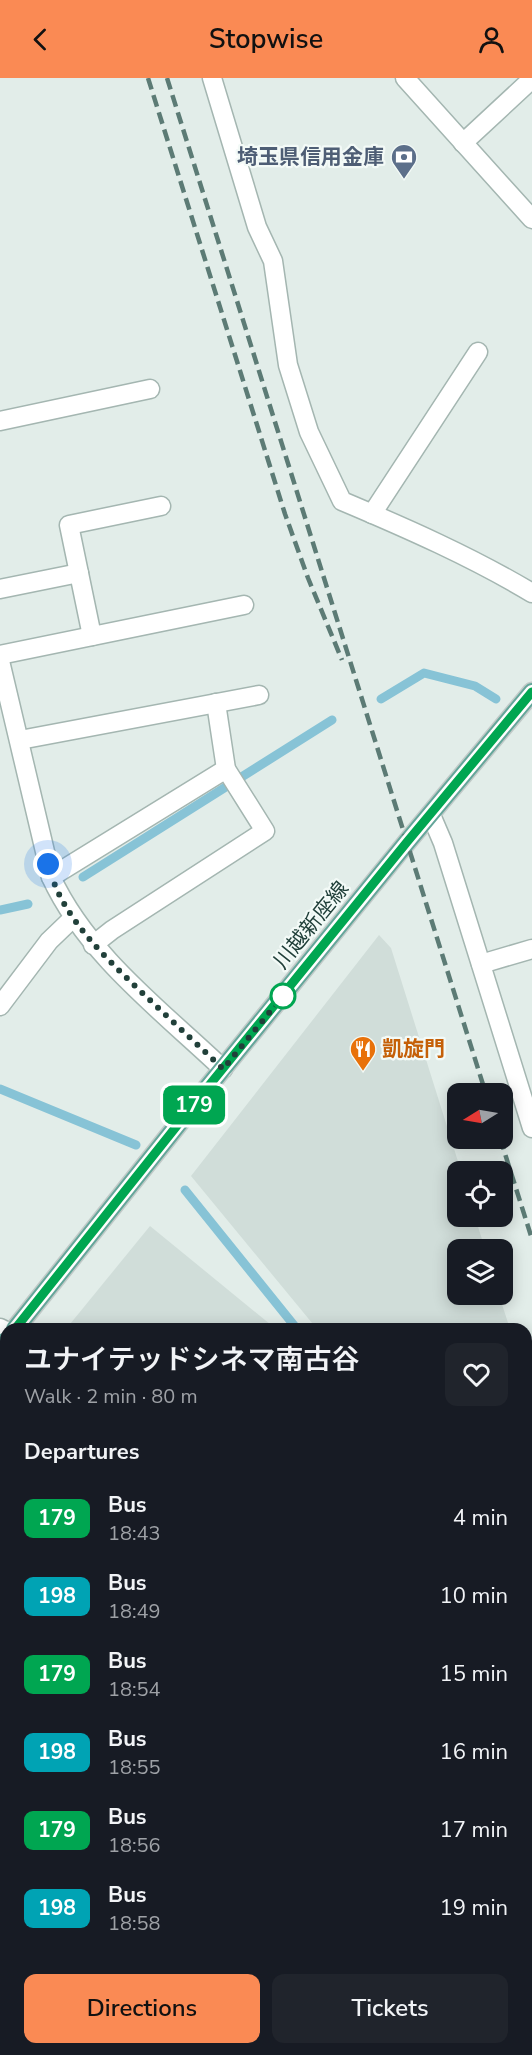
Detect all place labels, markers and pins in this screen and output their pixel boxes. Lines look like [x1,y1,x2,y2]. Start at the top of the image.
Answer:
bank icon: 埼玉県信用金庫 [389,142,419,180]
place label: 埼玉県信用金庫 [237,143,384,171]
unlabelled marker [270,983,296,1009]
restaurant icon: 凱旋門 [348,1034,378,1072]
place label: 凱旋門 [382,1035,445,1063]

